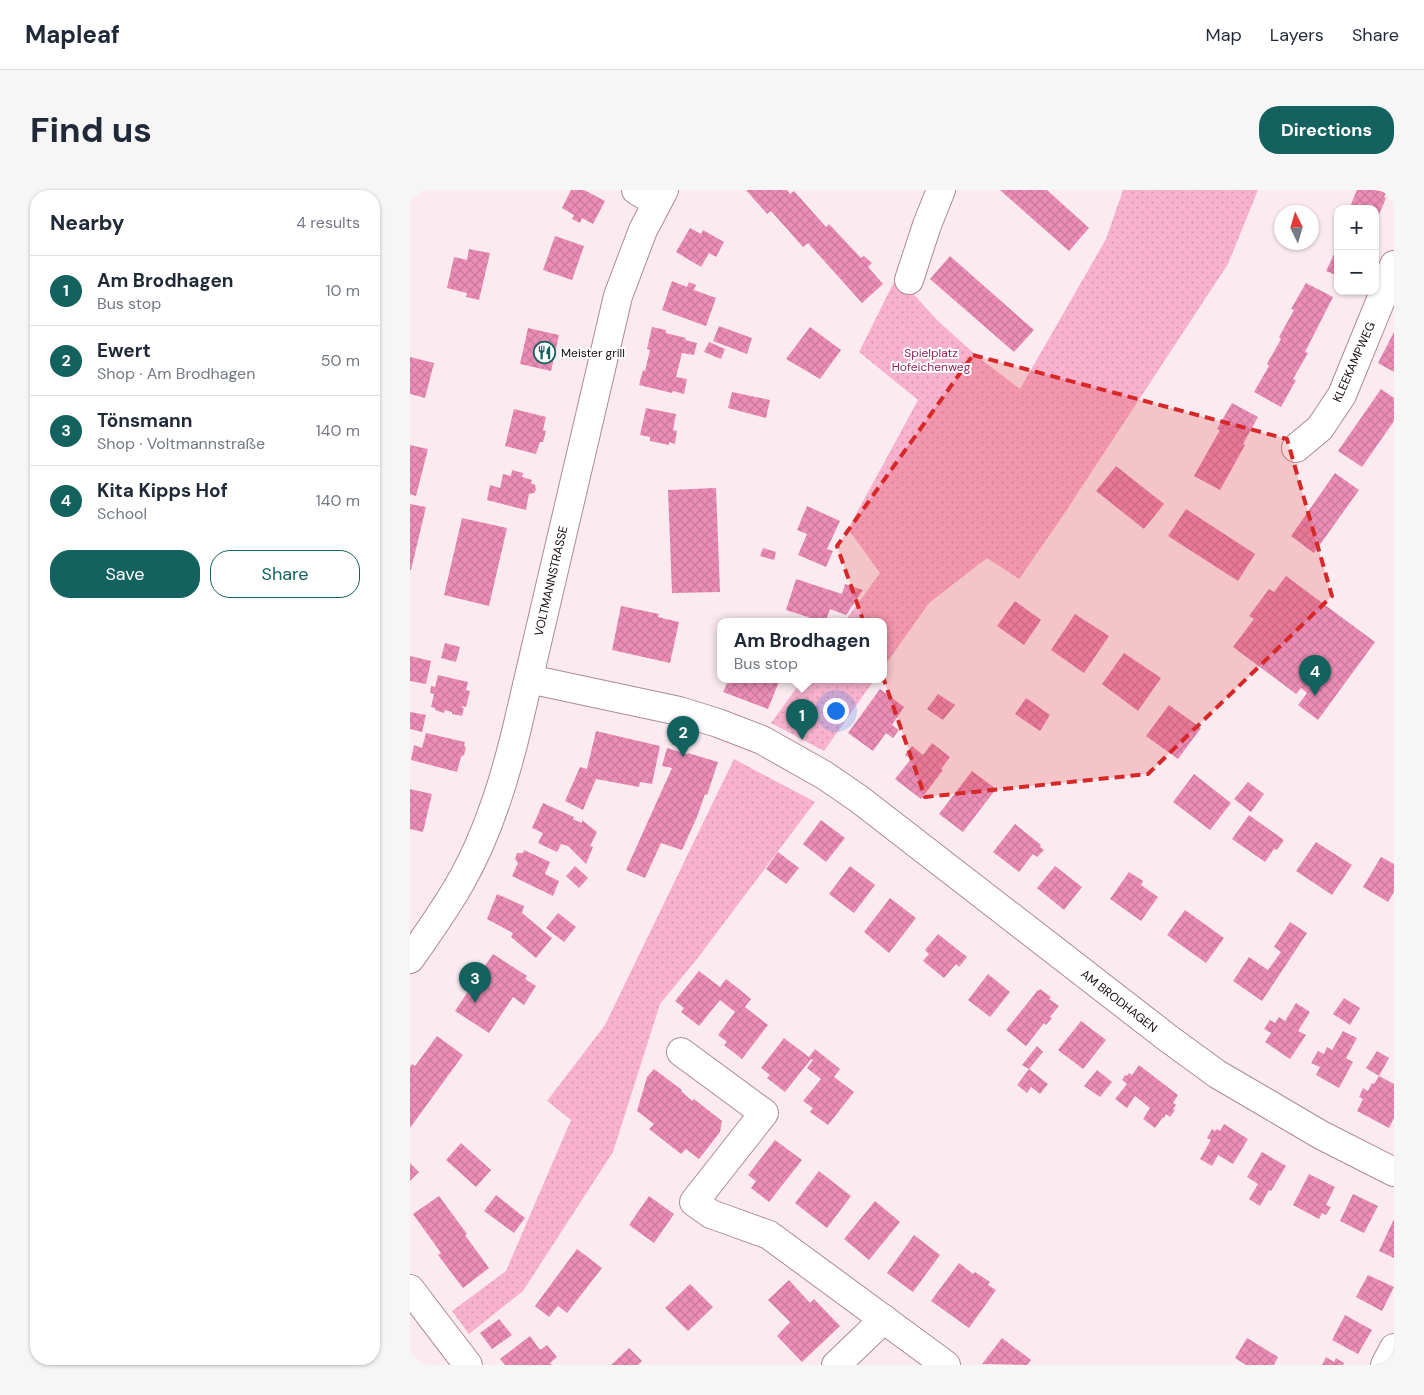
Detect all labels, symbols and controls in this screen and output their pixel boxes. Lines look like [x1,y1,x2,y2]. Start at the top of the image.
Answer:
text: Mapleaf [25,19,120,50]
text: Map [1206,23,1242,47]
text: Layers [1270,23,1324,47]
text: Share [1352,23,1399,47]
button: Directions [1259,106,1394,154]
text: Find us [30,107,152,153]
north arrow [1274,205,1319,250]
map controls [1334,205,1379,295]
button: + [1334,205,1379,250]
text: Nearby [50,209,124,237]
text: 4 results [296,212,360,233]
button: − [1334,250,1379,295]
text: Am Brodhagen [97,268,234,293]
text: 1 [63,280,69,301]
text: 10 m [326,280,360,301]
text: Bus stop [97,293,161,314]
street label: KLEEKAMPWEG [1329,319,1379,405]
text: Ewert [97,338,151,363]
restaurant icon: Meister grill [533,341,557,365]
place label: Meister grill [561,345,625,361]
park label: Spielplatz Hofeichenweg [892,345,971,375]
text: 2 [61,350,71,371]
text: 50 m [321,350,360,371]
text: Shop · Am Brodhagen [97,363,255,384]
text: Tönsmann [97,408,193,433]
text: 3 [61,420,71,441]
text: 140 m [316,420,360,441]
text: Shop · Voltmannstraße [97,433,265,454]
text: Kita Kipps Hof [97,478,228,503]
text: 4 [61,490,71,511]
text: 140 m [316,490,360,511]
text: School [97,503,147,524]
street label: VOLTMANNSTRASSE [531,524,572,638]
button: Save [50,550,200,598]
button: Share [210,550,360,598]
popup [717,618,887,683]
text: Am Brodhagen [734,628,870,653]
text: Bus stop [734,653,798,674]
pin: 4 [1299,655,1331,696]
your location [823,698,849,724]
pin: 1 [786,699,818,740]
pin: 2 [667,716,699,757]
pin: 3 [459,962,491,1003]
street label: AM BRODHAGEN [1077,966,1161,1036]

